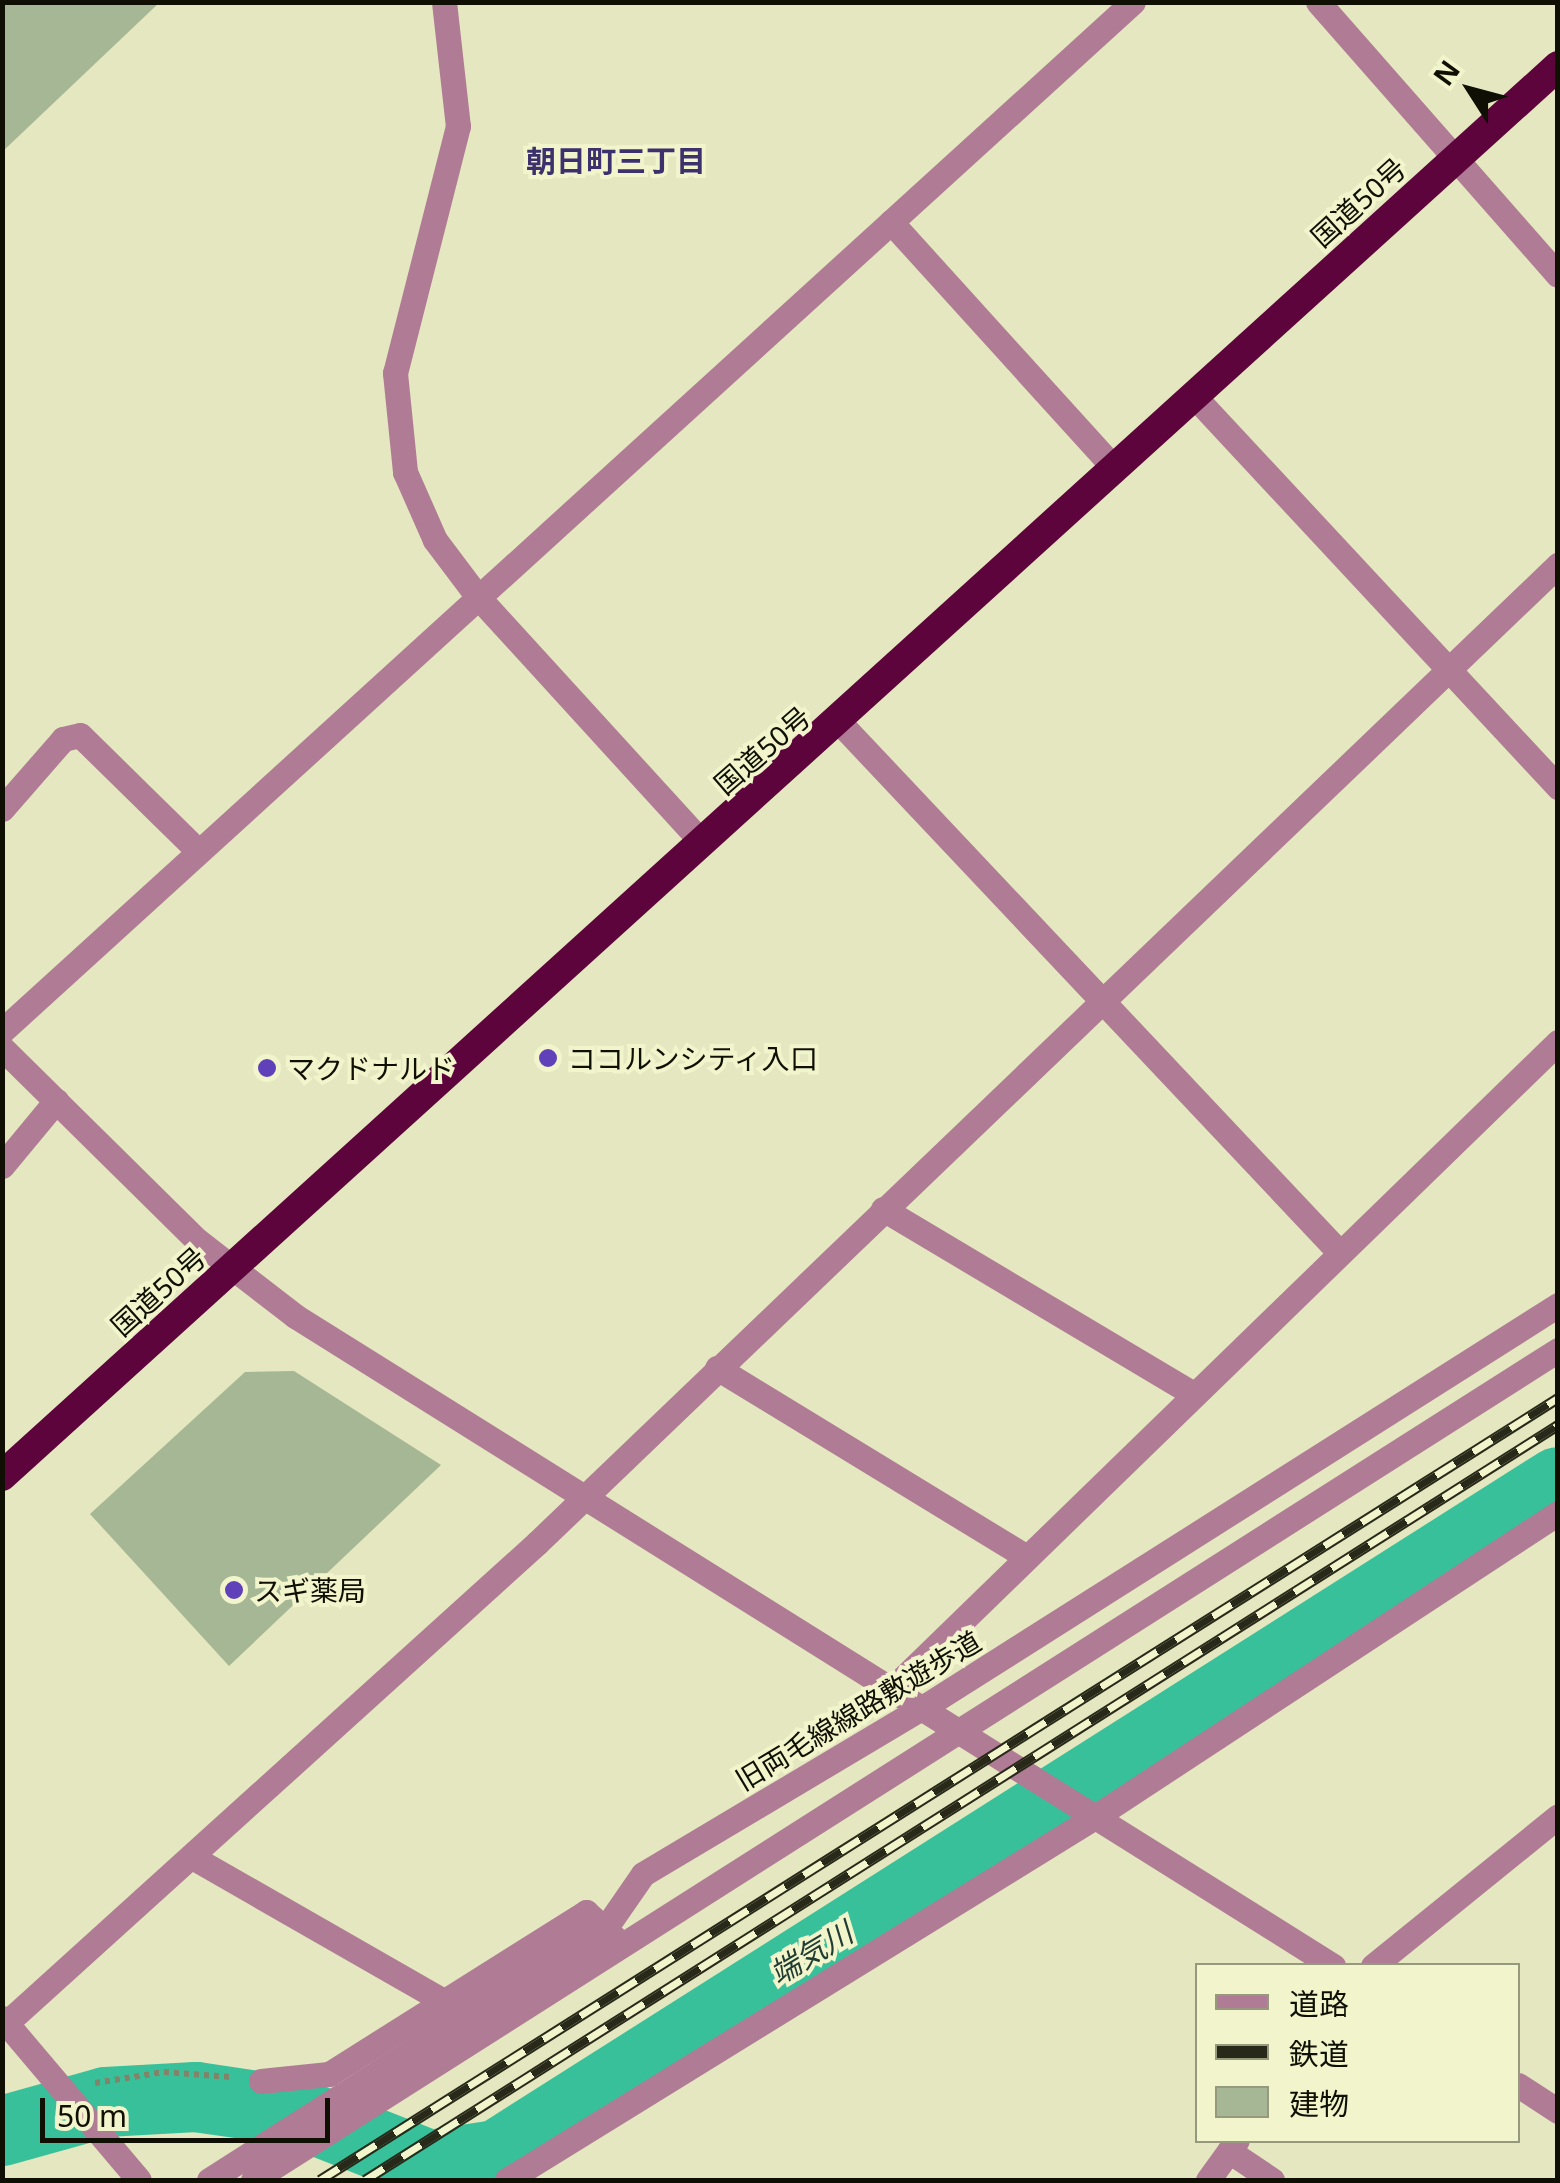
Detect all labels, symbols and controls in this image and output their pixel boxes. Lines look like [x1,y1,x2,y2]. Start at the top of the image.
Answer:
north arrow [1420,40,1520,140]
text: N [1424,52,1468,93]
district label: 朝日町三丁目 [526,143,706,179]
street label: 国道50号 [1304,151,1412,253]
street label: 国道50号 [707,699,817,801]
place label: ココルンシティ入口 [568,1041,820,1075]
marker: ココルンシティ入口 [537,1047,559,1069]
place label: マクドナルド [287,1051,455,1085]
marker: マクドナルド [256,1057,278,1079]
street label: 国道50号 [104,1240,212,1342]
place label: スギ薬局 [254,1573,366,1607]
marker: スギ薬局 [223,1579,245,1601]
street label: 旧両毛線線路敷遊歩道 [729,1623,987,1797]
water label: 端気川 [763,1914,859,1992]
legend [1195,1963,1520,2143]
text: 道路 [1289,1983,1349,2024]
text: 鉄道 [1289,2033,1349,2074]
scale bar [45,2078,335,2140]
text: 建物 [1289,2083,1349,2124]
text: 50 m [57,2095,127,2136]

